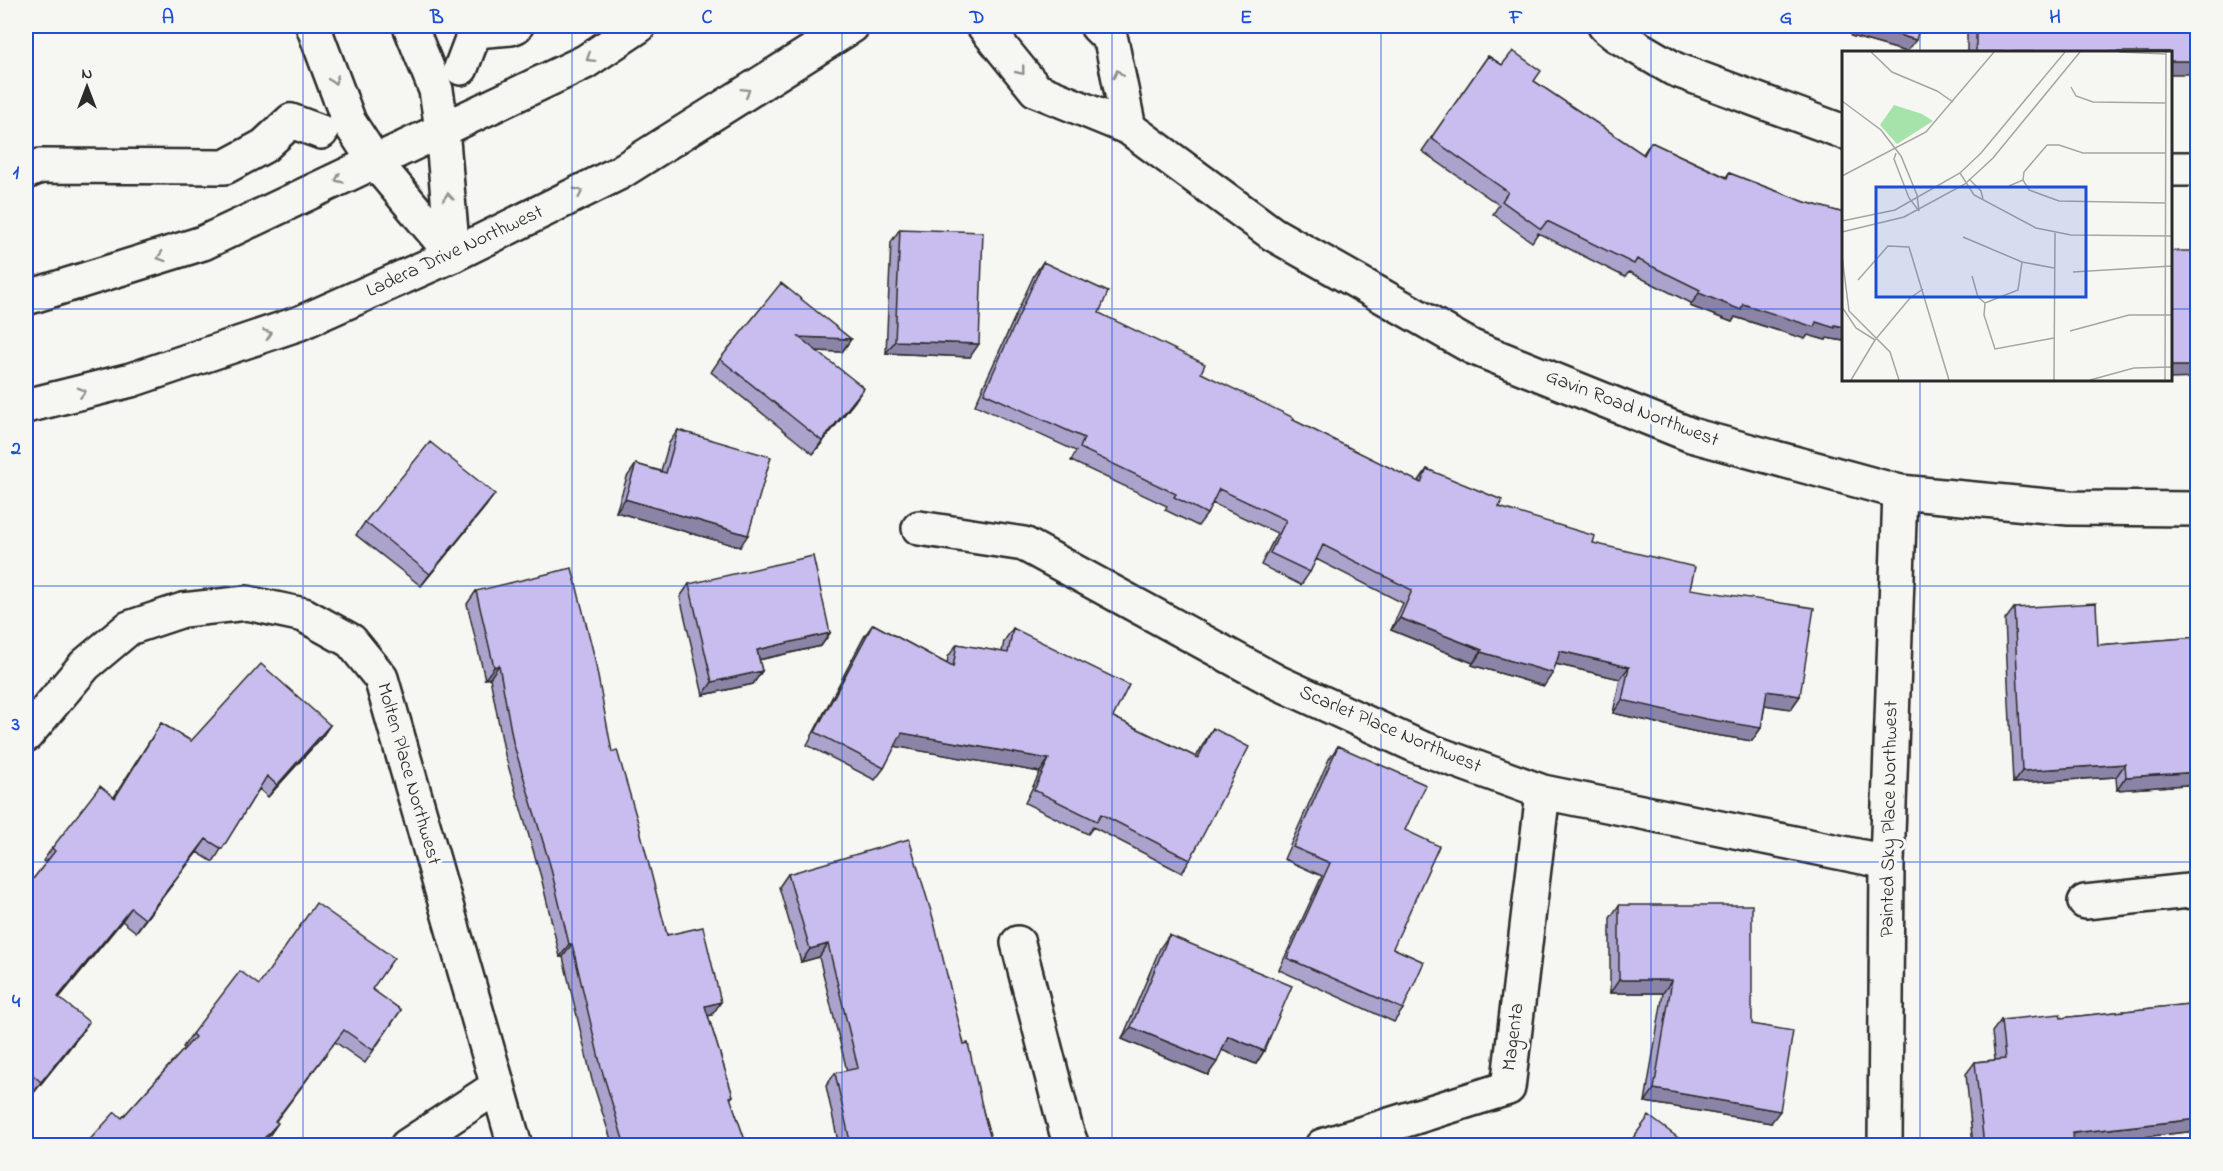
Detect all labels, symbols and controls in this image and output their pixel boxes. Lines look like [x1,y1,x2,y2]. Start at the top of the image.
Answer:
text: A [162,4,174,33]
text: B [429,4,444,33]
text: C [702,4,713,33]
text: D [969,4,984,33]
text: E [1240,4,1252,33]
text: F [1509,4,1523,33]
text: G [1780,4,1793,33]
text: H [2049,4,2061,33]
one-way arrow [586,50,597,61]
inset map [1842,51,2172,381]
north arrow [57,57,117,117]
text: N [82,62,93,86]
one-way arrow [1013,64,1024,75]
one-way arrow [1112,69,1125,79]
one-way arrow [326,74,339,85]
one-way arrow [739,88,750,99]
text: 1 [13,159,20,188]
one-way arrow [335,171,346,183]
one-way arrow [573,188,584,200]
one-way arrow [442,192,455,201]
street label: Ladera Drive Northwest [362,198,549,306]
one-way arrow [156,249,167,262]
one-way arrow [262,328,273,341]
street label: Gavin Road Northwest [1541,363,1723,455]
one-way arrow [77,387,87,400]
text: 2 [10,435,21,464]
street label: Scarlet Place Northwest [1294,678,1486,782]
street label: Molten Place Northwest [368,679,448,869]
street label: Painted Sky Place Northwest [1873,700,1907,938]
text: 3 [11,711,20,740]
text: 4 [12,988,21,1017]
street label: Magenta [1495,1001,1534,1073]

